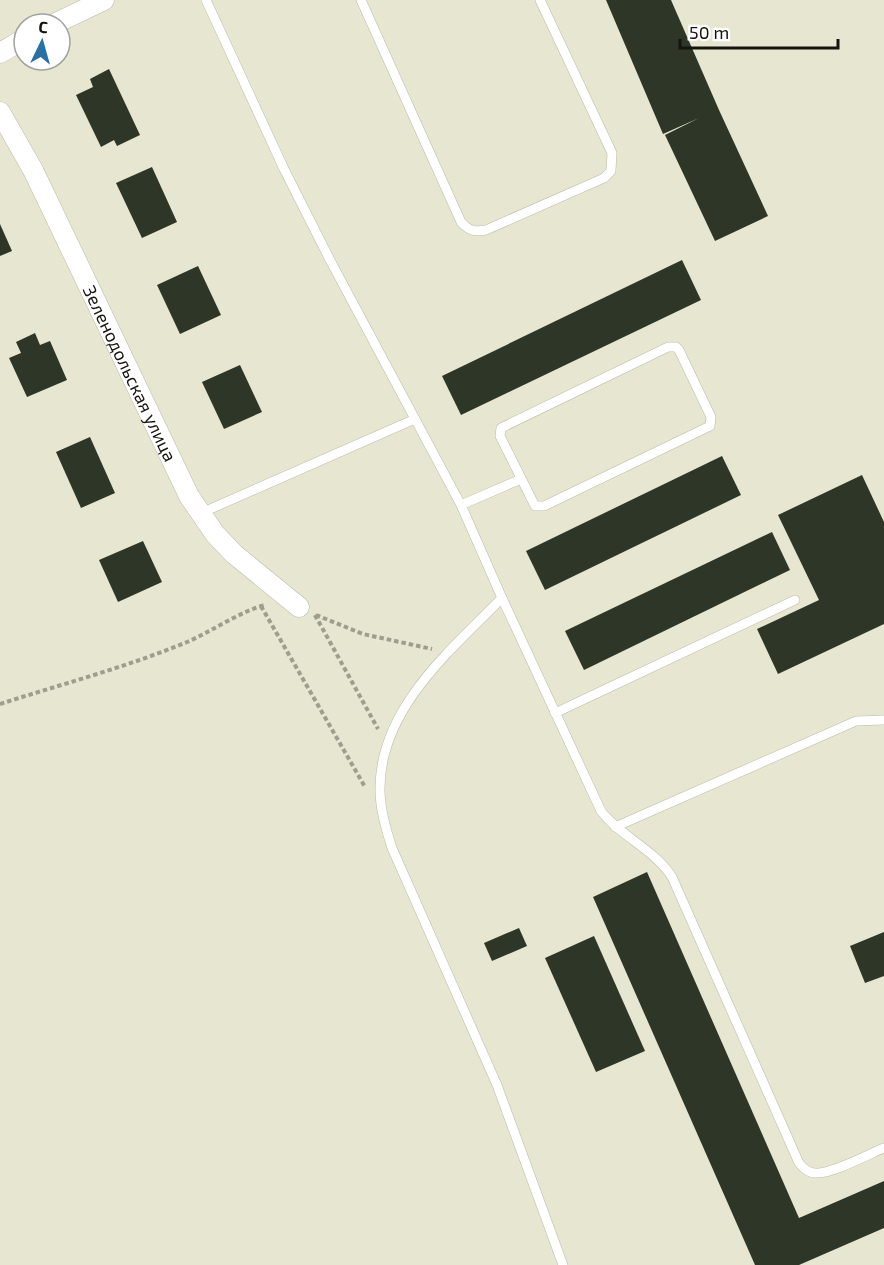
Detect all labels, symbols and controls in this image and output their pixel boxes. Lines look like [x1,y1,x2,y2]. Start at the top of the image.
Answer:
north arrow [12,12,72,72]
scale bar [680,12,838,50]
text: С [38,17,49,36]
text: 50 m [689,21,729,43]
street label: Зеленодольская улица [79,282,182,465]

